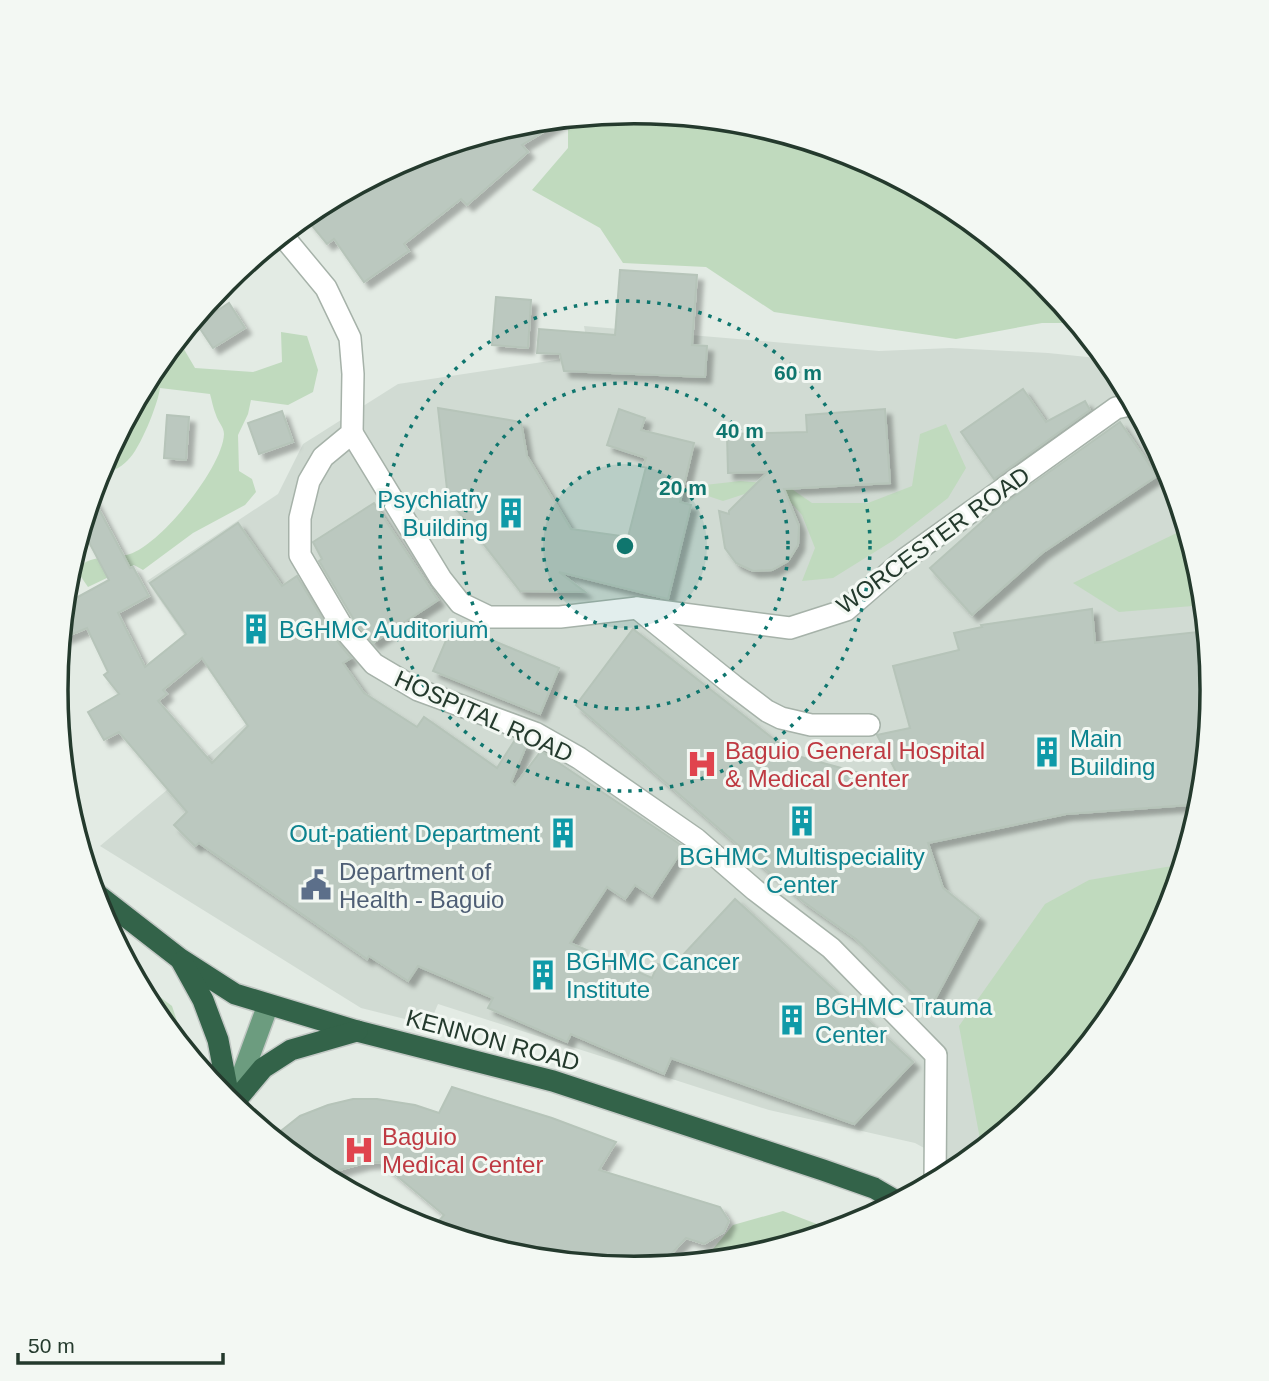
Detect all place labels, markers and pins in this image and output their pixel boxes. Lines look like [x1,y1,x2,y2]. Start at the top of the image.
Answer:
place label: Psychiatry Building [377,486,488,541]
building icon: Psychiatry Building [494,496,528,530]
centre of rings [613,534,637,558]
building icon: BGHMC Auditorium [239,612,273,646]
place label: BGHMC Auditorium [279,616,488,643]
place label: Main Building [1070,725,1155,780]
building icon: Main Building [1030,735,1064,769]
place label: Baguio General Hospital & Medical Center [725,737,985,792]
hospital icon: Baguio General Hospital & Medical Center [685,747,719,781]
building icon: BGHMC Multispeciality Center [785,804,819,838]
building icon: Out-patient Department [546,816,580,850]
place label: Out-patient Department [289,820,540,847]
place label: BGHMC Multispeciality Center [679,843,925,898]
place label: Department of Health - Baguio [339,858,504,913]
public building icon: Department of Health - Baguio [299,868,333,902]
place label: BGHMC Cancer Institute [566,948,739,1003]
building icon: BGHMC Cancer Institute [526,958,560,992]
place label: BGHMC Trauma Center [815,993,993,1048]
building icon: BGHMC Trauma Center [775,1003,809,1037]
place label: Baguio Medical Center [382,1123,543,1178]
hospital icon: Baguio Medical Center [342,1133,376,1167]

